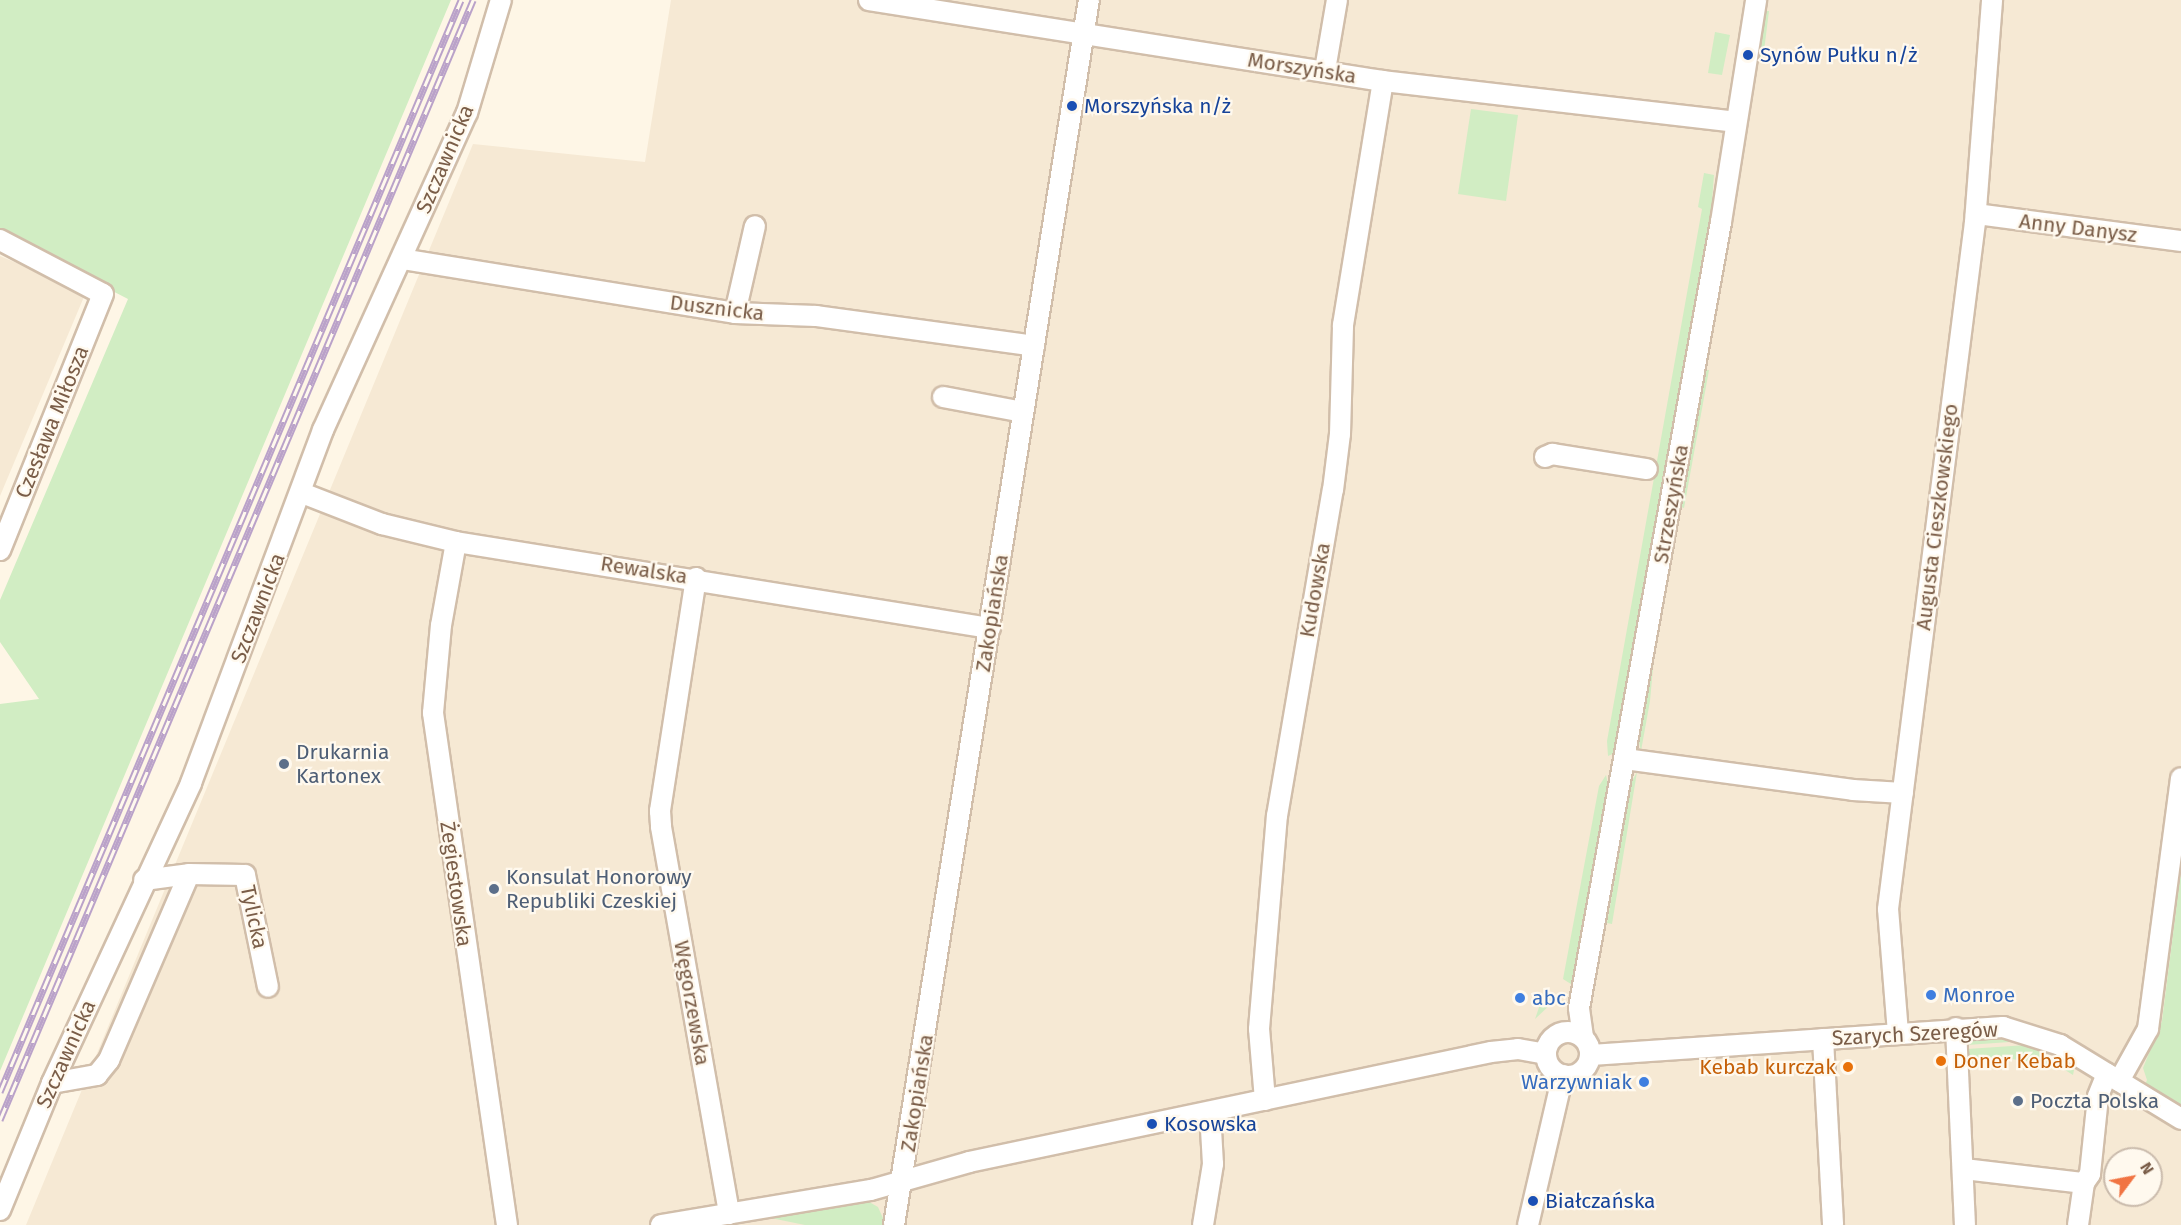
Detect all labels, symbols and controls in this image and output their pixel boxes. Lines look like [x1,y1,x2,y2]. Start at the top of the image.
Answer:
place label: Synów Pułku n/ż [1760,42,1917,68]
street label: Morszyńska [1246,47,1358,89]
marker: Synów Pułku n/ż [1741,48,1755,62]
place label: Morszyńska n/ż [1084,93,1231,119]
marker: Morszyńska n/ż [1065,99,1079,113]
street label: Szczawnicka [411,101,479,217]
street label: Anny Danysz [2018,208,2138,248]
street label: Dusznicka [668,290,766,326]
street label: Czesława Miłosza [10,342,94,502]
street label: Augusta Cieszkowskiego [1911,402,1963,632]
street label: Strzeszyńska [1648,442,1694,566]
street label: Kudowska [1294,541,1336,639]
street label: Szczawnicka [226,549,290,667]
street label: Rewalska [599,551,689,589]
street label: Zakopiańska [970,552,1014,674]
place label: Drukarnia Kartonex [296,739,389,789]
marker: Drukarnia Kartonex [277,757,291,771]
street label: Żegiestowska [435,820,477,948]
place label: Konsulat Honorowy Republiki Czeskiej [506,864,692,914]
marker: Konsulat Honorowy Republiki Czeskiej [487,882,501,896]
street label: Tylicka [235,883,273,951]
street label: Węgorzewska [669,939,715,1067]
place label: Monroe [1943,982,2015,1008]
place label: abc [1532,985,1566,1011]
marker: Monroe [1924,988,1938,1002]
marker: abc [1513,991,1527,1005]
street label: Szczawnicka [31,996,101,1112]
street label: Szarych Szeregów [1831,1017,1999,1051]
street label: Zakopiańska [895,1032,939,1154]
place label: Doner Kebab [1953,1048,2076,1074]
place label: Kebab kurczak [1699,1054,1836,1080]
marker: Doner Kebab [1934,1054,1948,1068]
marker: Kebab kurczak [1841,1060,1855,1074]
place label: Warzywniak [1521,1069,1632,1095]
marker: Warzywniak [1637,1075,1651,1089]
place label: Poczta Polska [2030,1088,2159,1114]
marker: Poczta Polska [2011,1094,2025,1108]
place label: Kosowska [1164,1111,1257,1137]
marker: Kosowska [1145,1117,1159,1131]
north arrow [2103,1147,2163,1207]
text: N [2136,1159,2158,1178]
place label: Białczańska [1545,1188,1656,1214]
marker: Białczańska [1526,1194,1540,1208]

